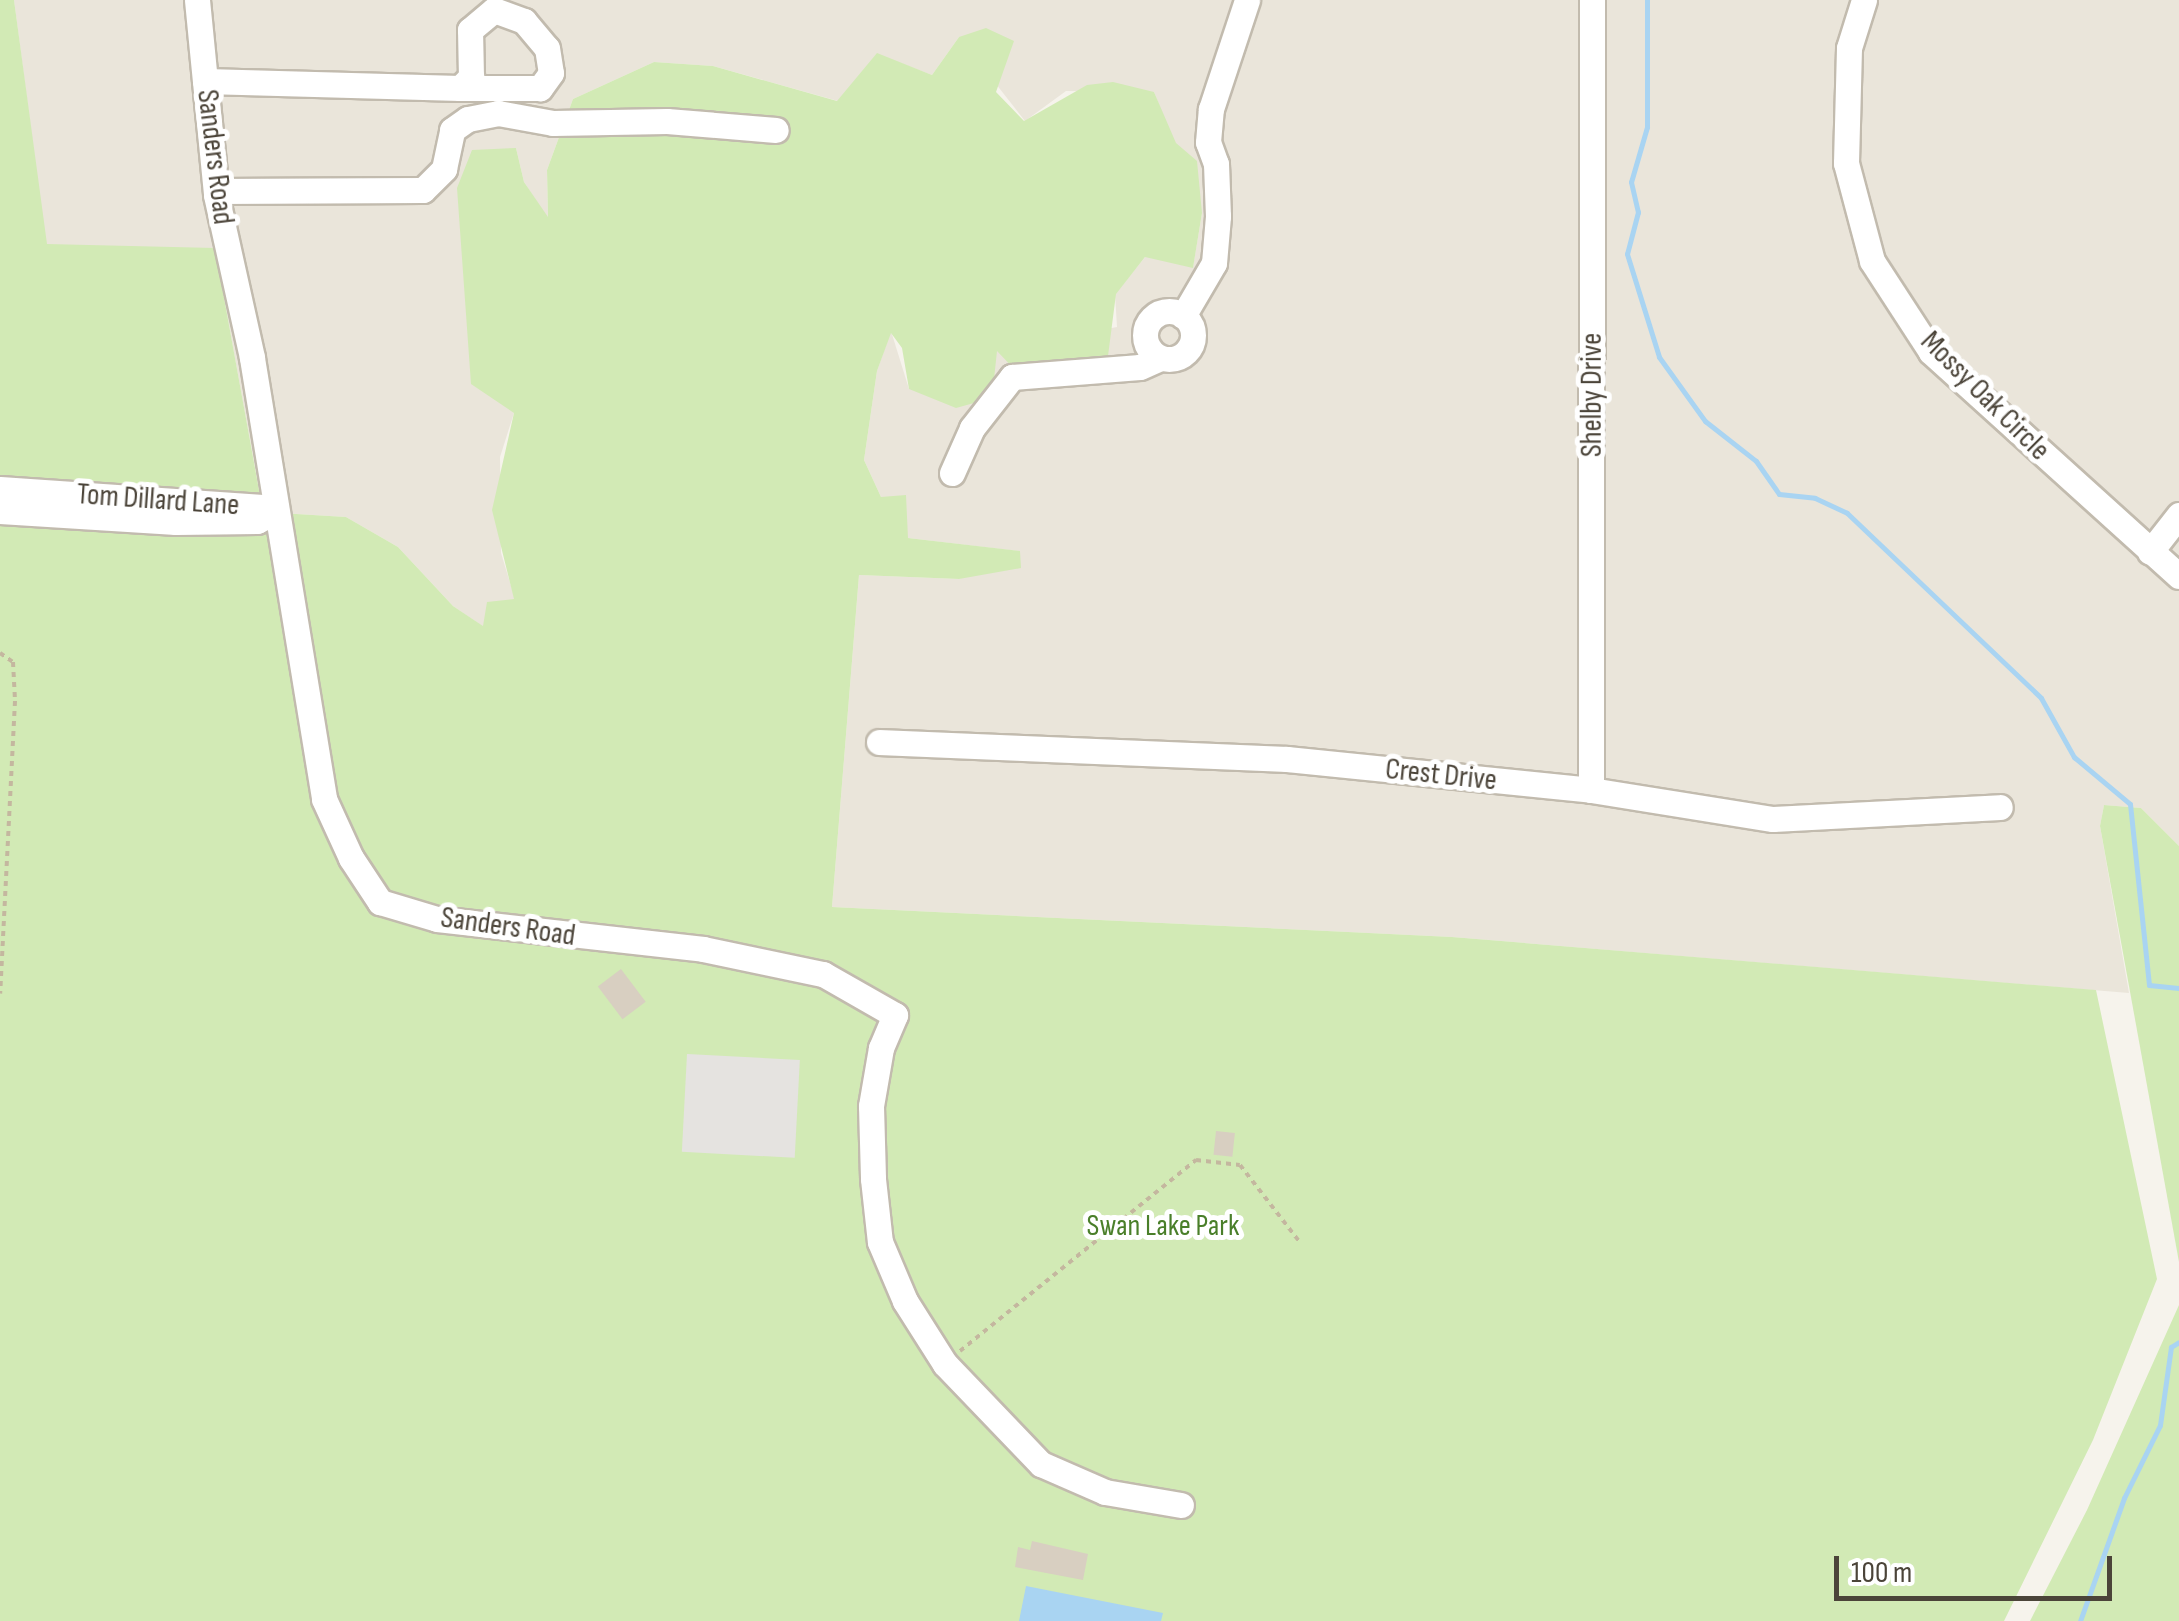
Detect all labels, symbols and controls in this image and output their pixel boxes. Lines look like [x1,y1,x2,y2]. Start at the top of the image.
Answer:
street label: Sanders Road [189,88,241,226]
street label: Mossy Oak Circle [1913,324,2057,468]
street label: Shelby Drive [1574,333,1610,457]
street label: Tom Dillard Lane [76,476,240,524]
street label: Crest Drive [1384,751,1498,799]
street label: Sanders Road [438,900,578,954]
park label: Swan Lake Park [1087,1208,1239,1244]
scale bar [1839,1536,2116,1598]
text: 100 m [1851,1555,1912,1591]

